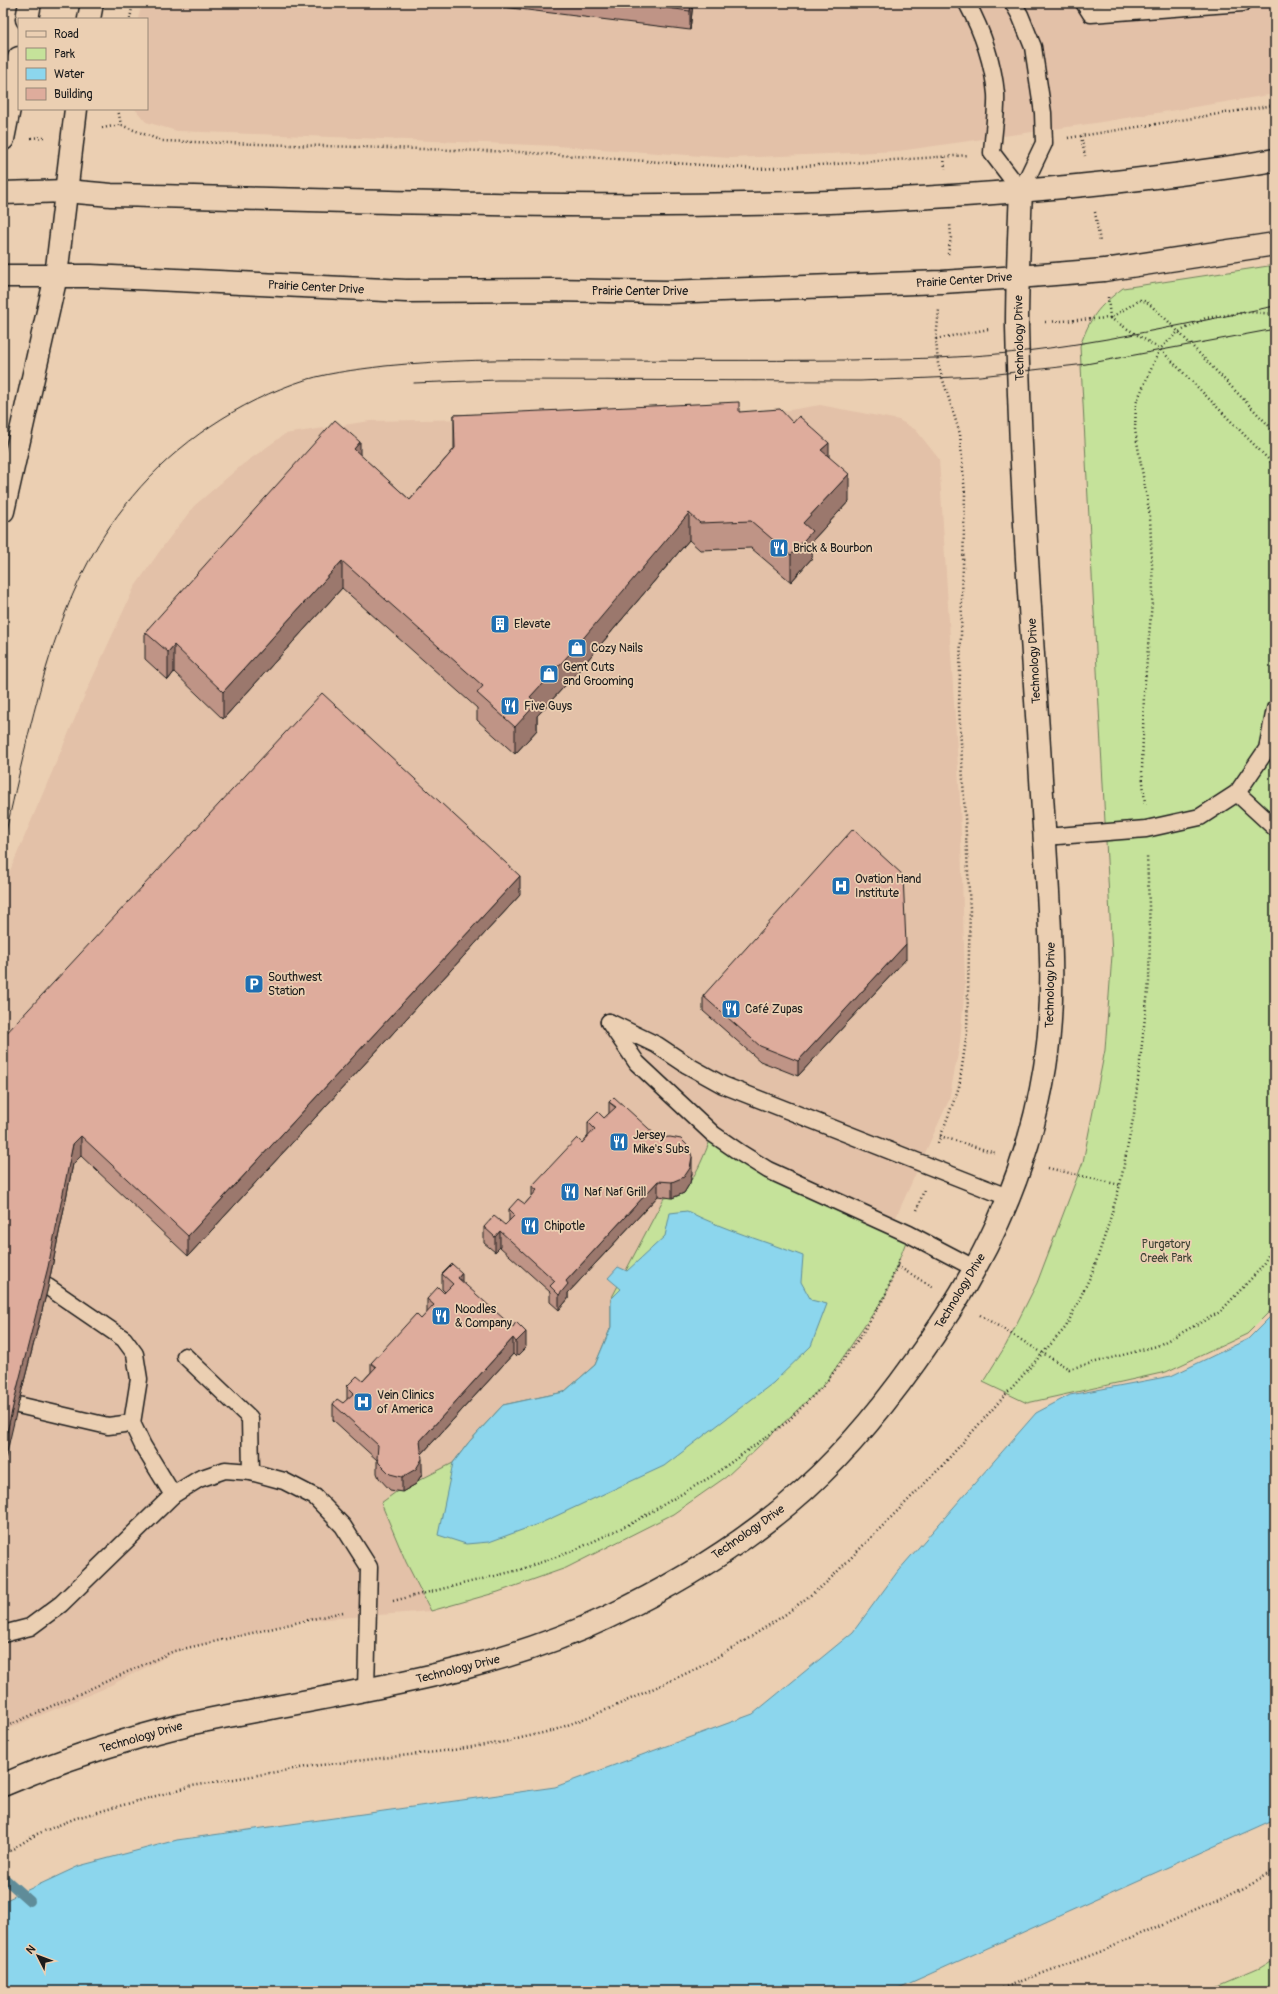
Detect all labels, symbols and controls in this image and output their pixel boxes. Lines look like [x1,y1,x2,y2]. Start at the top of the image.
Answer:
legend [18,18,148,110]
text: Road [54,27,79,42]
text: Park [54,47,75,62]
text: Water [54,67,85,82]
text: Building [54,87,93,102]
street label: Prairie Center Drive [915,270,1013,291]
street label: Prairie Center Drive [267,277,365,298]
street label: Prairie Center Drive [592,284,688,299]
street label: Technology Drive [1011,295,1028,381]
restaurant icon: Brick & Bourbon [768,537,790,559]
place label: Brick & Bourbon [793,541,873,556]
building icon: Elevate [489,613,511,635]
place label: Elevate [514,617,550,632]
street label: Technology Drive [1025,618,1044,704]
shop icon: Cozy Nails [566,637,588,659]
place label: Cozy Nails [591,641,644,656]
place label: Gent Cuts and Grooming [563,660,634,689]
shop icon: Gent Cuts and Grooming [538,663,560,685]
restaurant icon: Five Guys [499,695,521,717]
place label: Five Guys [524,699,573,714]
place label: Ovation Hand Institute [855,872,922,901]
hospital icon: Ovation Hand Institute [830,875,852,897]
street label: Technology Drive [1042,942,1059,1028]
place label: Southwest Station [268,970,322,999]
parking icon: Southwest Station [243,973,265,995]
restaurant icon: Café Zupas [720,998,742,1020]
place label: Café Zupas [745,1002,803,1017]
place label: Jersey Mike's Subs [633,1128,690,1157]
restaurant icon: Jersey Mike's Subs [608,1131,630,1153]
restaurant icon: Naf Naf Grill [559,1181,581,1203]
place label: Naf Naf Grill [584,1185,647,1200]
restaurant icon: Chipotle [519,1215,541,1237]
place label: Chipotle [544,1219,585,1234]
park label: Purgatory Creek Park [1140,1237,1192,1266]
street label: Technology Drive [932,1251,989,1332]
place label: Noodles & Company [455,1302,512,1331]
restaurant icon: Noodles & Company [430,1305,452,1327]
place label: Vein Clinics of America [377,1388,435,1417]
hospital icon: Vein Clinics of America [352,1391,374,1413]
street label: Technology Drive [709,1502,788,1563]
street label: Technology Drive [415,1652,502,1687]
street label: Technology Drive [98,1718,184,1757]
north arrow [18,1936,58,1976]
text: N [24,1942,39,1957]

